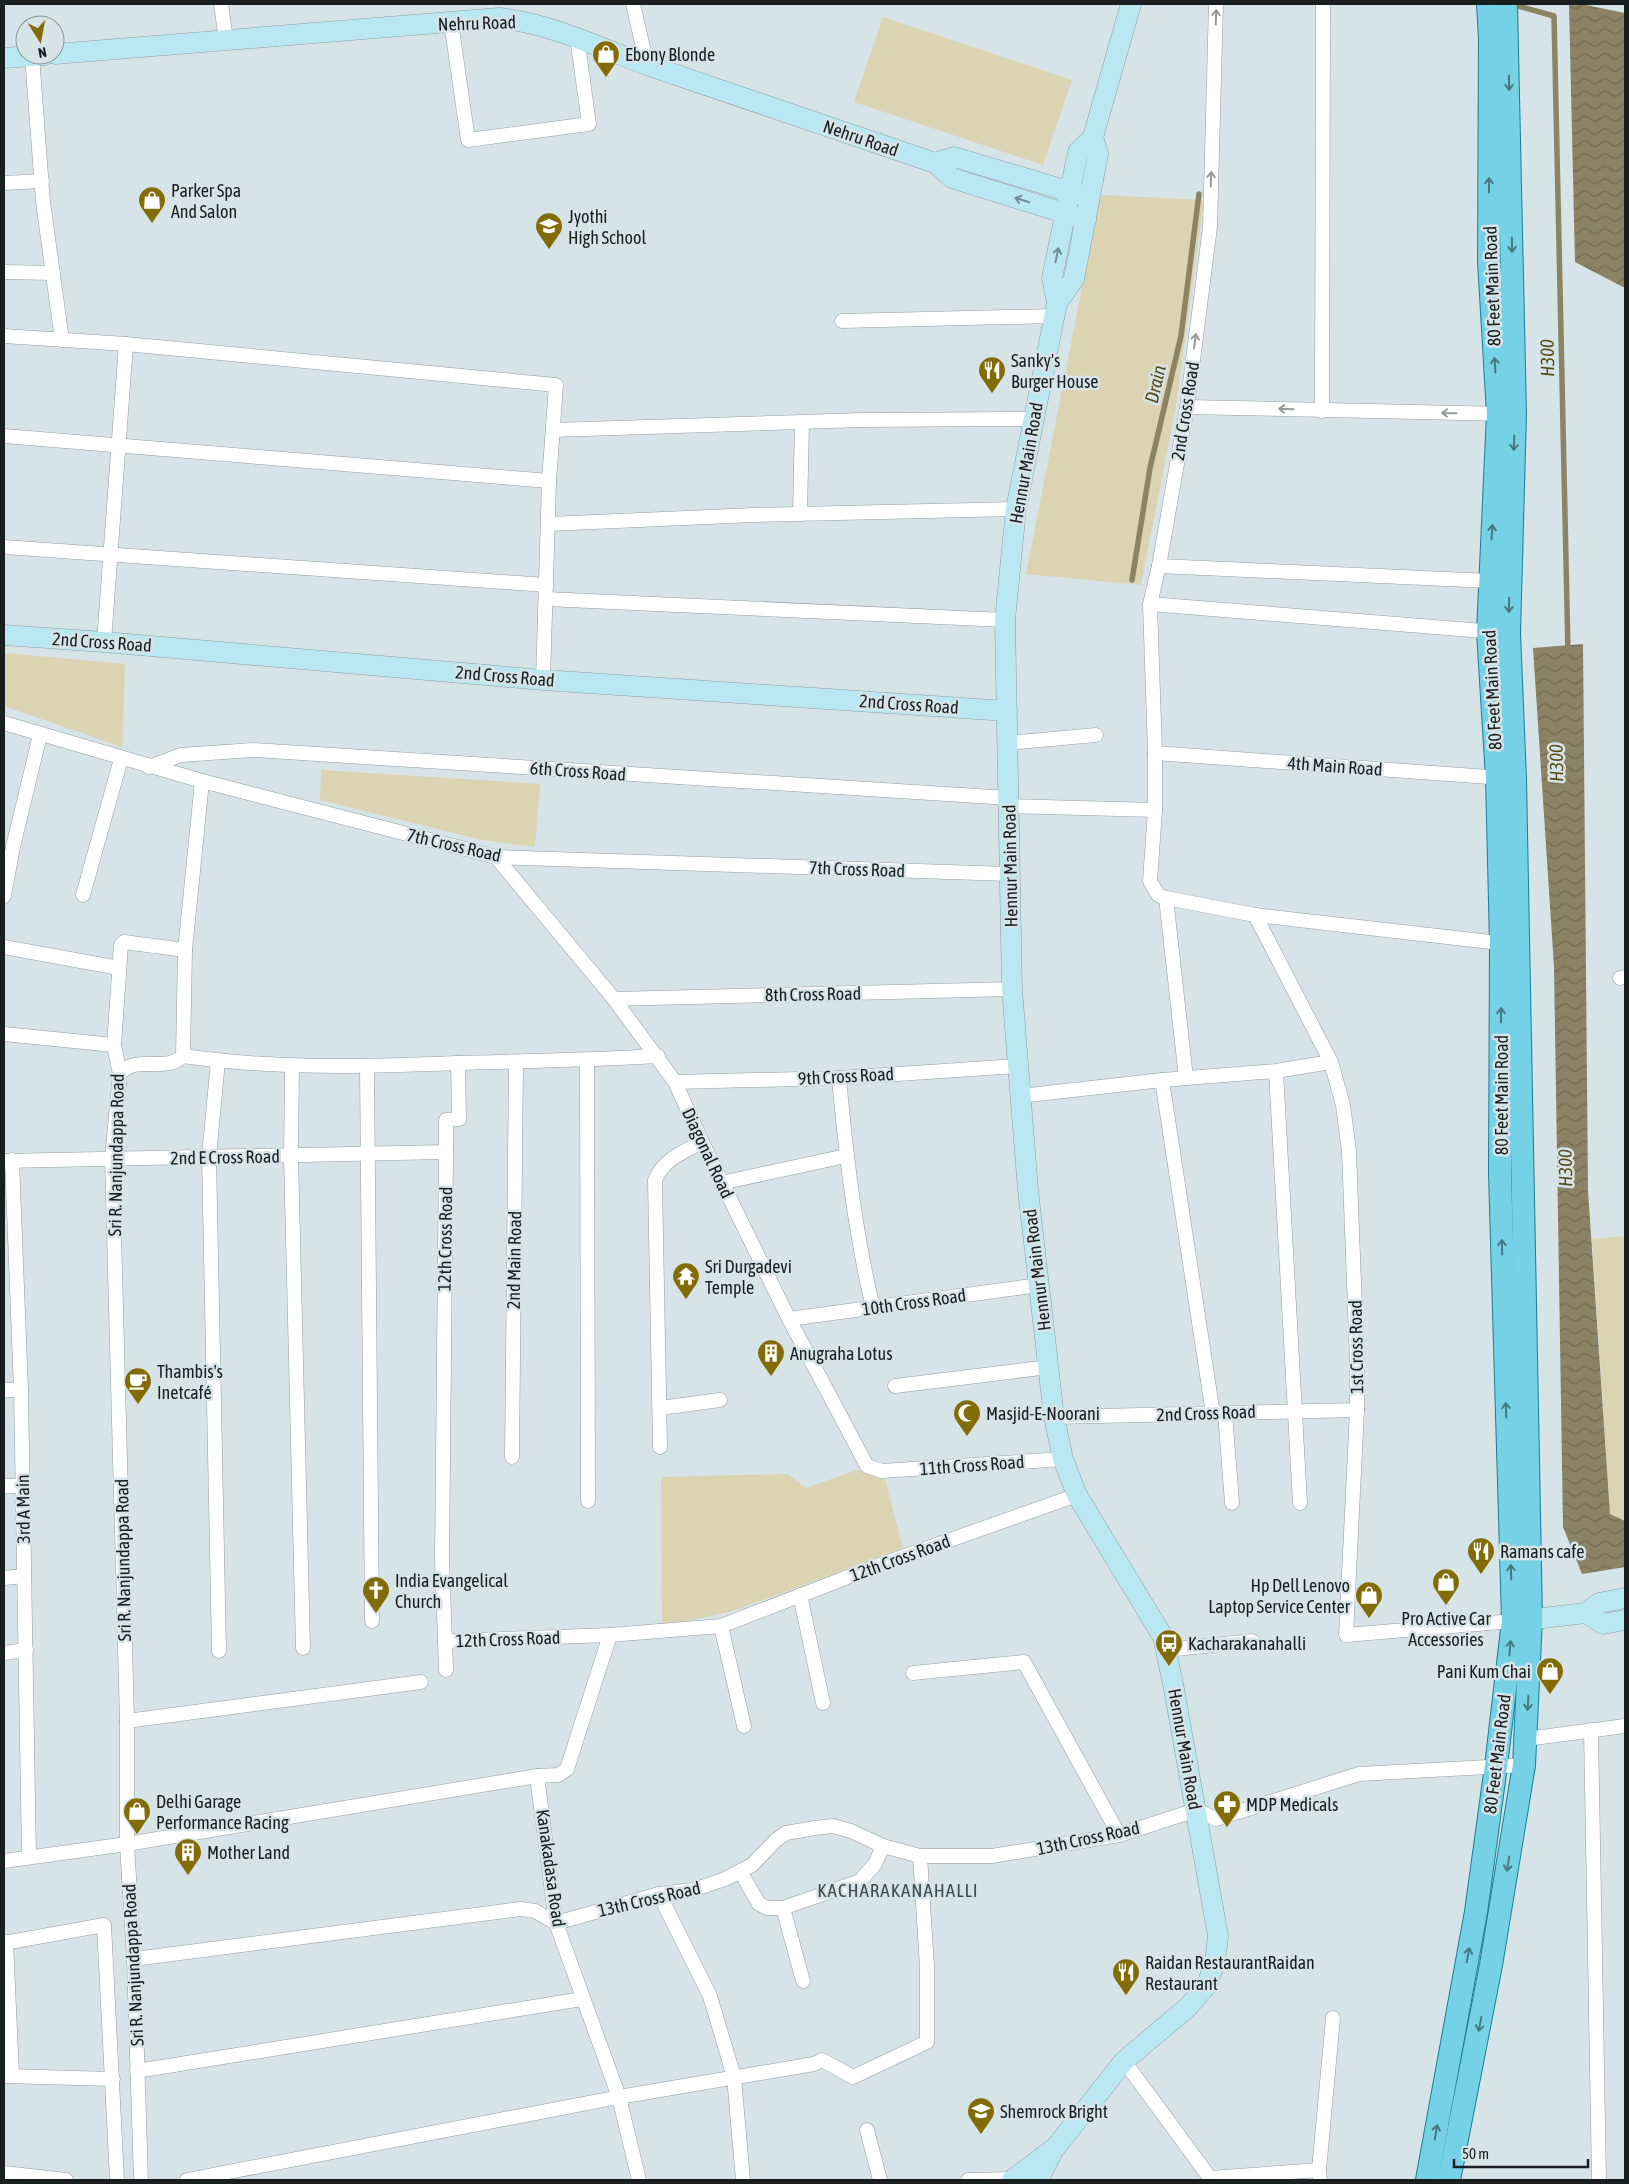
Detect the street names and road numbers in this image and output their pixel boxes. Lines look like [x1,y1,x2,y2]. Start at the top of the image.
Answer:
street label: Nehru Road [437,11,517,35]
street label: Nehru Road [821,115,901,161]
street label: 80 Feet Main Road [1479,226,1505,346]
street label: 2nd Cross Road [1167,360,1203,462]
street label: Hennur Main Road [1005,401,1047,525]
street label: 2nd Cross Road [52,628,152,656]
street label: 80 Feet Main Road [1478,629,1506,751]
street label: 2nd Cross Road [454,661,556,691]
street label: 2nd Cross Road [859,690,959,718]
street label: 4th Main Road [1287,752,1383,780]
street label: 6th Cross Road [529,757,627,785]
street label: Hennur Main Road [998,804,1022,928]
street label: 7th Cross Road [405,824,503,866]
street label: 7th Cross Road [809,857,905,881]
street label: 8th Cross Road [765,983,861,1005]
street label: 80 Feet Main Road [1491,1035,1512,1155]
street label: 9th Cross Road [797,1063,895,1089]
street label: Sri R. Nanjundappa Road [104,1074,128,1236]
street label: Diagonal Road [678,1105,738,1201]
street label: 2nd E Cross Road [170,1146,280,1168]
street label: 12th Cross Road [434,1186,456,1292]
street label: Hennur Main Road [1019,1208,1055,1332]
street label: 2nd Main Road [503,1211,525,1309]
street label: 10th Cross Road [861,1284,967,1320]
street label: 1st Cross Road [1345,1300,1367,1394]
street label: 2nd Cross Road [1156,1401,1256,1425]
street label: 11th Cross Road [919,1451,1025,1479]
street label: 3rd A Main [12,1474,34,1544]
street label: Sri R. Nanjundappa Road [111,1479,135,1641]
street label: 12th Cross Road [847,1530,953,1586]
street label: 12th Cross Road [455,1627,561,1651]
street label: Hennur Main Road [1164,1687,1206,1811]
street label: 80 Feet Main Road [1479,1693,1515,1815]
street label: Kanakadasa Road [532,1808,570,1928]
street label: 13th Cross Road [1035,1817,1141,1859]
street label: 13th Cross Road [596,1877,702,1921]
street label: Sri R. Nanjundappa Road [118,1883,148,2047]

